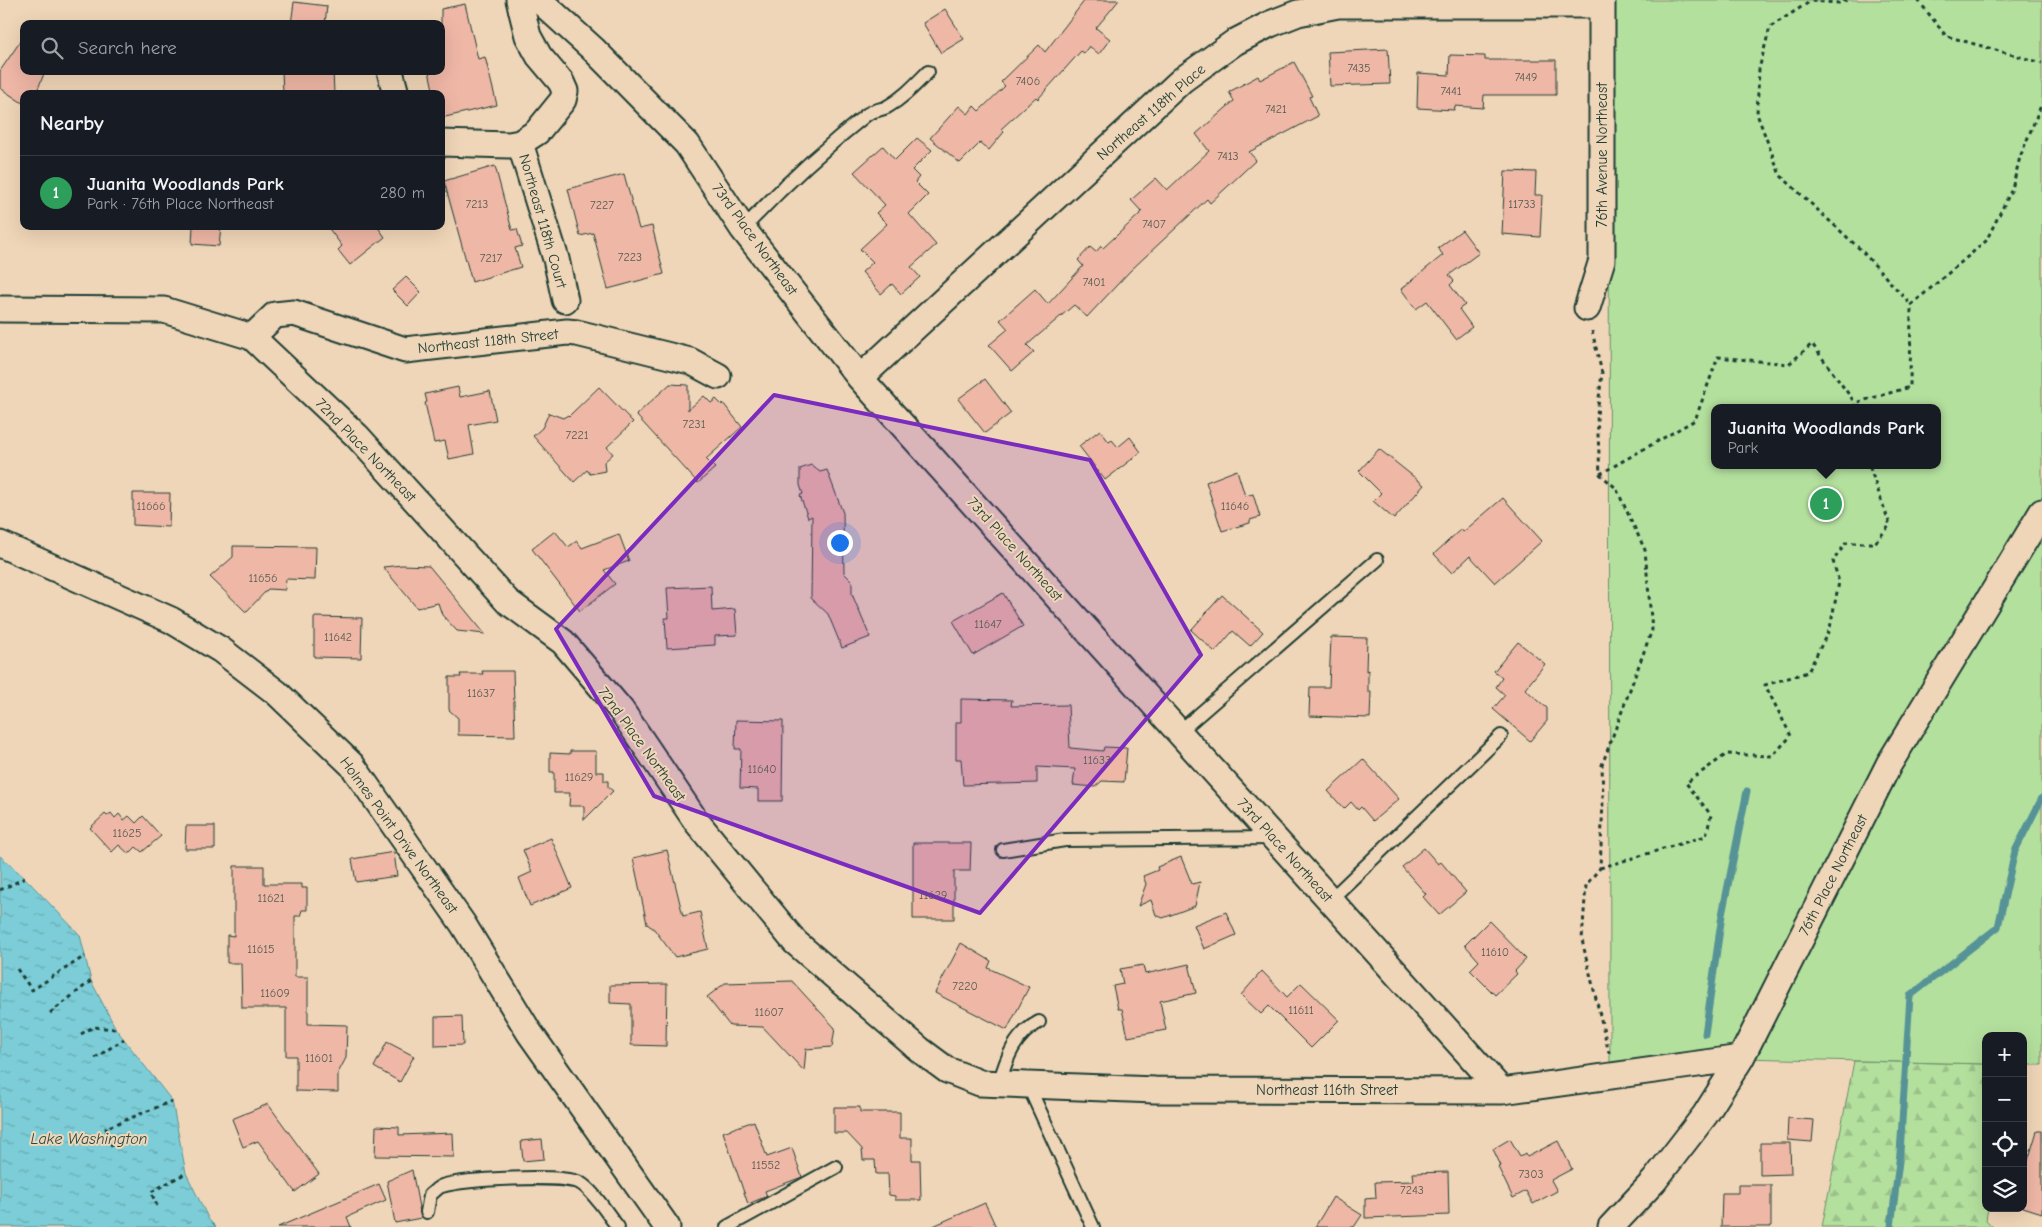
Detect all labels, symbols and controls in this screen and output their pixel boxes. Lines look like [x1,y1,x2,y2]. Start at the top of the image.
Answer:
search box [20,20,445,75]
icon: search [38,34,66,62]
text: Search here [78,37,177,59]
street label: Northeast 118th Place [1093,60,1209,164]
house number: 7435 [1347,61,1371,75]
house number: 7449 [1515,70,1537,84]
house number: 7406 [1016,74,1040,88]
street label: 76th Avenue Northeast [1593,82,1611,228]
house number: 7441 [1440,84,1462,98]
house number: 7421 [1265,102,1287,116]
text: Nearby [40,111,104,135]
house number: 7413 [1217,149,1239,163]
street label: Northeast 118th Court [515,152,571,291]
text: Juanita Woodlands Park [87,173,284,195]
street label: 73rd Place Northeast [708,179,802,299]
text: 1 [53,184,59,202]
text: 280 m [380,184,425,202]
text: Park · 76th Place Northeast [87,195,274,213]
house number: 7213 [466,197,488,211]
house number: 11733 [1508,197,1536,211]
house number: 7227 [590,198,614,212]
house number: 7407 [1142,217,1166,231]
house number: 7223 [618,250,642,264]
house number: 7217 [480,251,503,265]
house number: 7401 [1083,275,1106,289]
street label: Northeast 118th Street [417,325,560,357]
street label: 72nd Place Northeast [312,394,421,506]
popup [1711,404,1941,469]
house number: 7231 [683,417,706,431]
text: Juanita Woodlands Park [1728,417,1924,439]
house number: 7221 [566,428,589,442]
text: Park [1728,439,1758,457]
pin: 1 [1810,485,1842,523]
street label: 73rd Place Northeast [963,493,1067,605]
house number: 11666 [136,499,166,513]
house number: 11646 [1221,499,1249,513]
your location [827,530,853,556]
house number: 11656 [248,571,278,585]
house number: 11647 [974,617,1002,631]
house number: 11642 [324,630,352,644]
street label: 72nd Place Northeast [594,683,690,805]
house number: 11637 [467,686,495,700]
street label: Holmes Point Drive Northeast [336,753,462,917]
house number: 11633 [1083,753,1111,767]
house number: 11640 [747,762,777,776]
house number: 11629 [565,770,593,784]
street label: 73rd Place Northeast [1233,794,1337,906]
street label: 76th Place Northeast [1795,811,1872,939]
house number: 11625 [113,826,141,840]
house number: 11629 [919,888,947,902]
house number: 11621 [257,891,285,905]
house number: 11615 [247,942,275,956]
house number: 11610 [1481,945,1509,959]
house number: 7220 [952,979,978,993]
house number: 11609 [260,986,290,1000]
house number: 11611 [1288,1003,1314,1017]
house number: 11607 [755,1005,784,1019]
map controls [1982,1032,2027,1212]
button: + [1982,1032,2027,1077]
house number: 11601 [305,1051,333,1065]
button: − [1982,1077,2027,1122]
street label: Northeast 116th Street [1256,1081,1399,1099]
button: locate [1982,1122,2027,1167]
water label: Lake Washington [31,1130,148,1148]
house number: 11552 [752,1158,780,1172]
house number: 7303 [1518,1167,1544,1181]
button: layers [1982,1167,2027,1212]
house number: 7243 [1400,1183,1424,1197]

